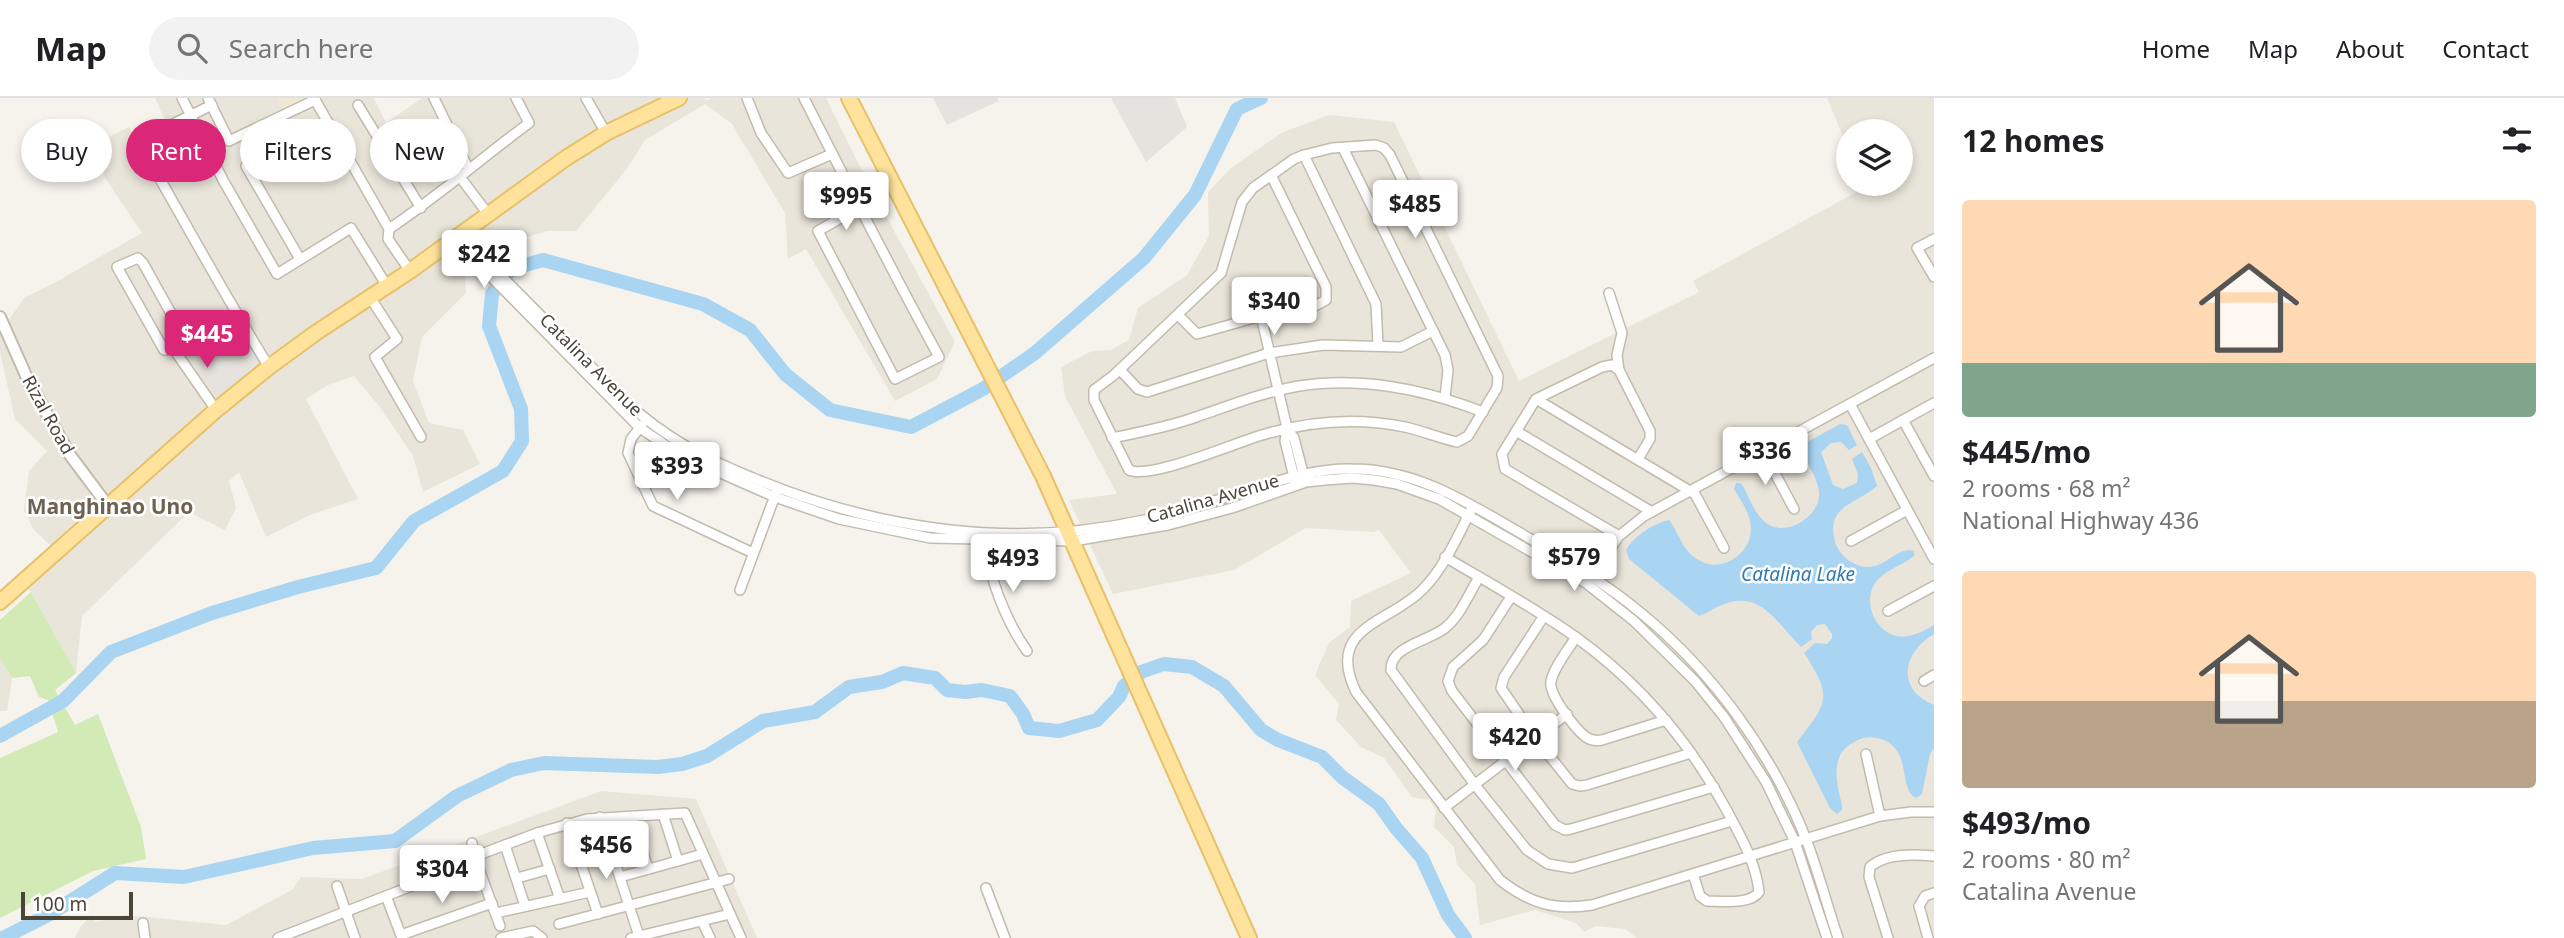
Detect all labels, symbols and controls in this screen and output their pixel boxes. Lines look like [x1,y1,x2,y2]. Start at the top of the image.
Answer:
search box [149,17,639,80]
text: Map [35,26,107,71]
icon: search [173,29,211,67]
text: Search here [229,30,373,66]
text: Home [2142,32,2210,65]
text: Map [2248,32,2298,65]
text: About [2336,32,2404,65]
text: Contact [2442,32,2529,65]
chip: Buy [21,119,112,182]
chip: Rent [126,119,226,182]
chip: Filters [240,119,356,182]
chip: New [370,119,468,182]
map controls [1836,119,1913,196]
button: layers [1836,119,1913,196]
text: 12 homes [1962,120,2105,161]
icon: filters [2498,121,2536,159]
pin: $995 [805,172,887,232]
text: $995 [820,179,872,211]
pin: $485 [1374,180,1456,240]
text: $485 [1389,187,1441,219]
pin: $242 [443,230,525,290]
text: $242 [458,237,510,269]
icon: home [2186,245,2312,371]
pin: $340 [1233,278,1315,337]
text: $340 [1248,284,1300,316]
street label: Catalina Avenue [535,308,648,421]
pin: $445 [166,310,248,370]
text: $445 [181,317,233,349]
street label: Rizal Road [17,371,80,458]
pin: $336 [1724,428,1806,487]
text: $445/mo [1962,431,2091,472]
text: $336 [1739,434,1791,466]
pin: $393 [636,442,718,502]
text: $393 [651,449,703,481]
street label: Catalina Avenue [1144,468,1282,528]
text: 2 rooms · 68 m² [1962,472,2131,504]
district label: Manghinao Uno [27,492,193,520]
text: National Highway 436 [1962,504,2199,536]
pin: $579 [1533,533,1615,593]
pin: $493 [972,534,1054,594]
text: $579 [1548,540,1600,572]
text: $493 [987,541,1039,573]
water label: Catalina Lake [1741,561,1855,587]
icon: home [2186,616,2312,742]
pin: $420 [1474,714,1556,773]
text: $420 [1489,720,1541,752]
text: $493/mo [1962,802,2091,843]
pin: $456 [565,822,647,881]
text: $456 [580,828,632,860]
text: 2 rooms · 80 m² [1962,843,2131,875]
pin: $304 [401,846,483,905]
text: $304 [416,852,468,884]
text: Catalina Avenue [1962,875,2136,907]
scale bar [21,889,133,921]
text: 100 m [32,891,87,917]

